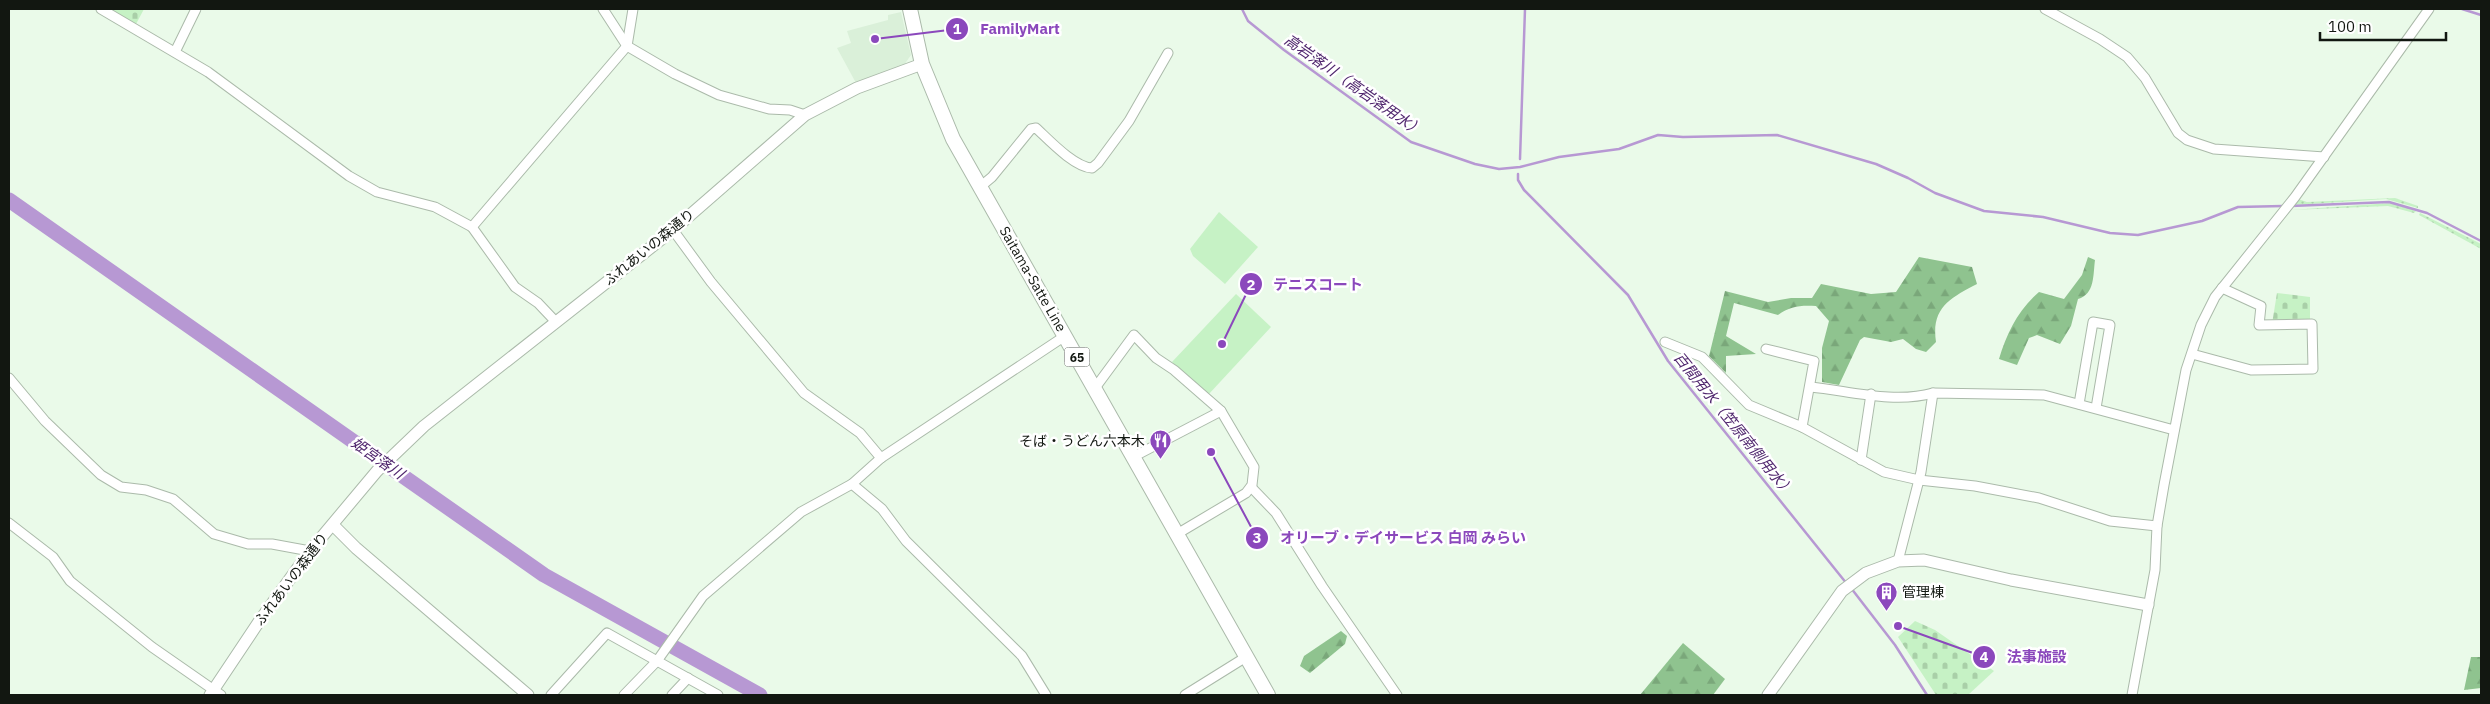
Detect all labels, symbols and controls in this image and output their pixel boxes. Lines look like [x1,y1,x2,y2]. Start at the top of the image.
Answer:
scale bar [2320,10,2446,42]
callout: FamilyMart [945,14,1069,44]
text: 100 m [2328,17,2372,36]
text: 1 [952,19,962,38]
text: FamilyMart [980,19,1060,38]
water label: 高岩落川（高岩落用水） [1281,30,1427,140]
street label: ふれあいの森通り [600,205,698,289]
street label: Saitama-Satte Line [995,223,1071,335]
callout: テニスコート [1238,269,1373,299]
text: 2 [1246,275,1256,294]
text: テニスコート [1273,275,1363,294]
road number: 65 [1064,348,1090,367]
water label: 百間用水（笠原南側用水） [1670,348,1798,500]
restaurant icon: そば・うどん六本木 [1149,429,1173,460]
place label: そば・うどん六本木 [1019,432,1145,450]
water label: 姫宮落川 [348,433,410,484]
callout: オリーブ・デイサービス 白岡 みらい [1245,523,1537,553]
text: 3 [1252,528,1262,547]
text: オリーブ・デイサービス 白岡 みらい [1280,528,1526,547]
street label: ふれあいの森通り [250,529,332,629]
building icon: 管理棟 [1874,580,1898,611]
place label: 管理棟 [1902,583,1944,601]
callout: 法事施設 [1972,642,2077,672]
text: 4 [1979,647,1989,666]
text: 法事施設 [2007,647,2067,666]

